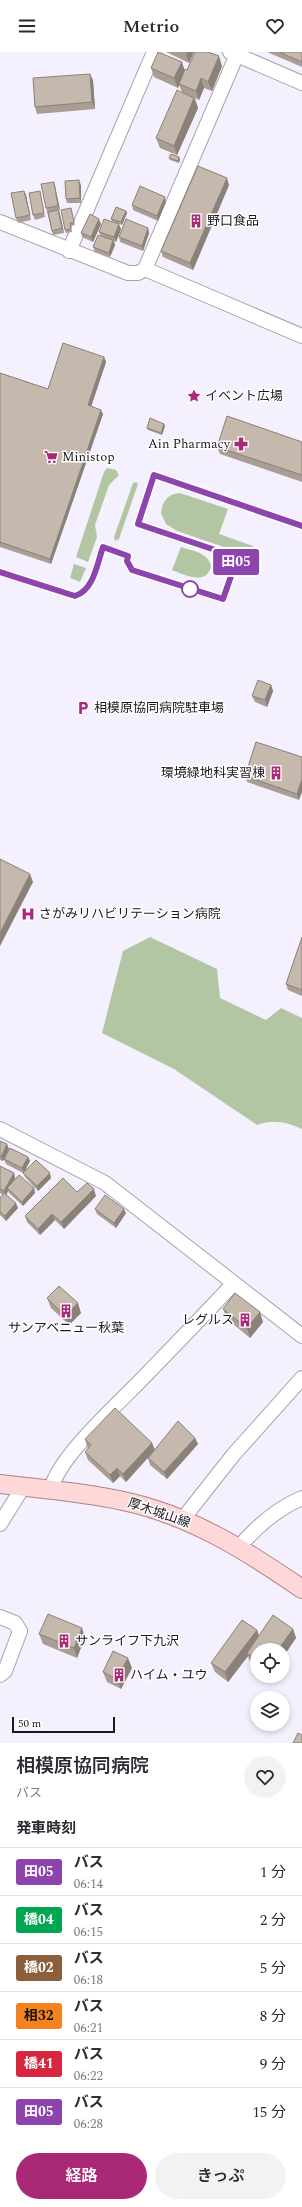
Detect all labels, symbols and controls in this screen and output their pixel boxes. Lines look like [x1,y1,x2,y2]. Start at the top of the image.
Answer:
text: Metrio [123,13,179,40]
icon: menu [16,15,38,37]
icon: heart [264,15,286,37]
place label: 野口食品 [207,211,259,231]
building icon: 野口食品 [188,213,204,229]
place label: イベント広場 [205,386,283,406]
place icon: イベント広場 [186,388,202,404]
place label: Ain Pharmacy [148,434,231,454]
pharmacy icon: Ain Pharmacy [233,436,249,452]
place label: Ministop [62,447,115,467]
supermarket icon: Ministop [43,449,59,465]
line badge: 田05 [213,549,259,575]
text: 田05 [221,551,251,572]
unlabelled marker [181,580,199,598]
place label: 相模原協同病院駐車場 [94,698,224,718]
parking icon: 相模原協同病院駐車場 [75,700,91,716]
place label: 環境緑地科実習棟 [161,763,265,783]
building icon: 環境緑地科実習棟 [268,765,284,781]
place label: さがみリハビリテーション病院 [39,904,221,924]
hospital icon: さがみリハビリテーション病院 [20,906,36,922]
building icon: サンアベニュー秋葉 [58,1303,74,1319]
place label: レグルス [182,1310,234,1330]
building icon: レグルス [237,1312,253,1328]
place label: サンアベニュー秋葉 [8,1318,124,1338]
street label: 厚木城山線 [125,1493,193,1533]
place label: サンライフ下九沢 [75,1631,179,1651]
building icon: サンライフ下九沢 [56,1633,72,1649]
map controls [250,1643,290,1731]
button: locate [250,1643,290,1683]
place label: ハイム・ユウ [130,1665,207,1685]
building icon: ハイム・ユウ [111,1667,127,1683]
button: layers [250,1691,290,1731]
scale bar [12,1715,115,1734]
text: 50 m [18,1715,41,1732]
text: 相模原協同病院 [16,1752,149,1781]
button: heart [244,1756,286,1798]
text: バス [16,1783,42,1803]
text: 発車時刻 [16,1817,76,1840]
text: バス [74,1851,104,1874]
text: 田05 [24,1861,54,1882]
text: 1 分 [260,1861,286,1884]
text: 06:14 [74,1874,103,1894]
text: バス [74,1899,104,1922]
text: 橋04 [24,1909,54,1930]
text: 2 分 [260,1909,286,1932]
text: 06:15 [74,1922,103,1942]
text: バス [74,1947,104,1970]
text: 橋02 [24,1957,54,1978]
text: 5 分 [260,1957,286,1980]
text: 06:18 [74,1970,103,1990]
text: バス [74,1995,104,2018]
text: 相32 [24,2005,54,2026]
text: 8 分 [260,2005,286,2028]
text: 06:21 [74,2018,103,2038]
text: バス [74,2043,104,2066]
text: 橋41 [24,2053,54,2074]
text: 9 分 [260,2053,286,2076]
text: 06:22 [74,2066,103,2086]
text: バス [74,2091,104,2114]
text: 田05 [24,2101,54,2122]
text: 15 分 [252,2101,286,2124]
text: 06:28 [74,2114,103,2134]
button: 経路 [16,2153,147,2199]
button: きっぷ [155,2153,286,2199]

